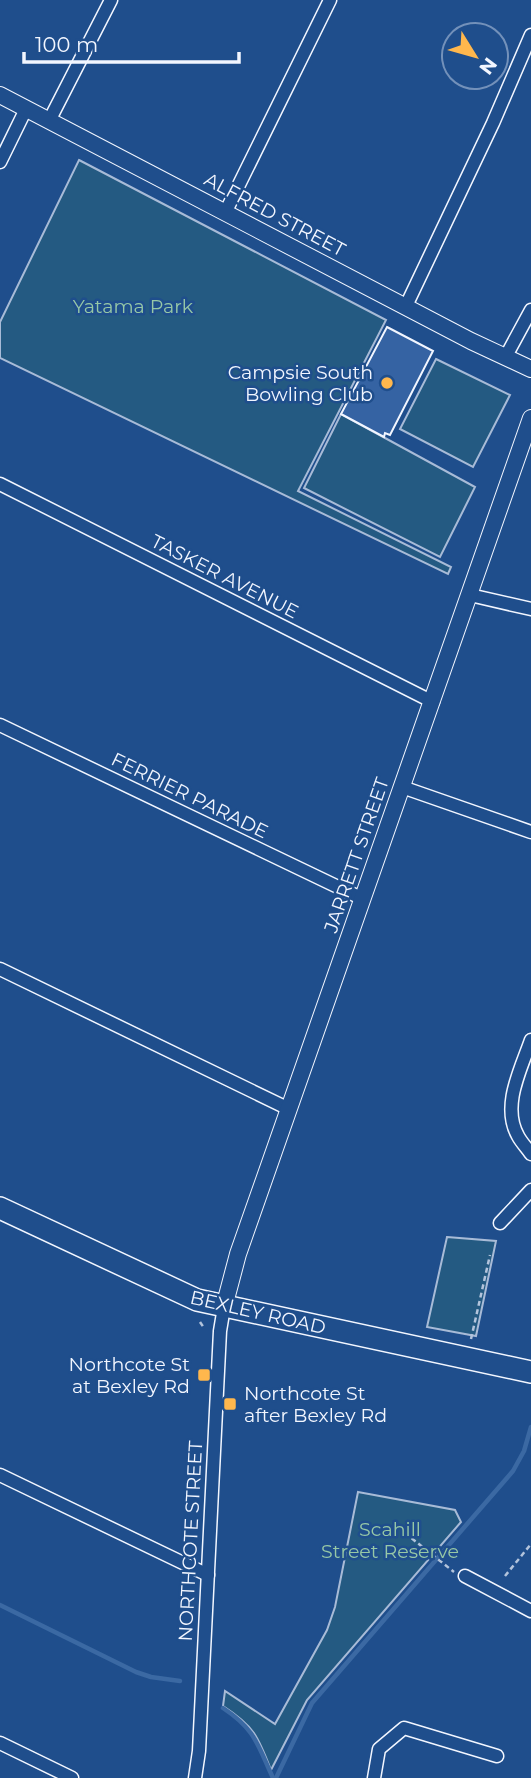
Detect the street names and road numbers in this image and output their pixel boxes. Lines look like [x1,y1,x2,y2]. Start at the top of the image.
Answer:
street label: ALFRED STREET [200,168,349,261]
street label: TASKER AVENUE [147,529,302,624]
street label: FERRIER PARADE [108,748,272,843]
street label: JARRETT STREET [319,775,394,937]
street label: BEXLEY ROAD [188,1286,328,1339]
street label: NORTHCOTE STREET [174,1440,207,1642]

